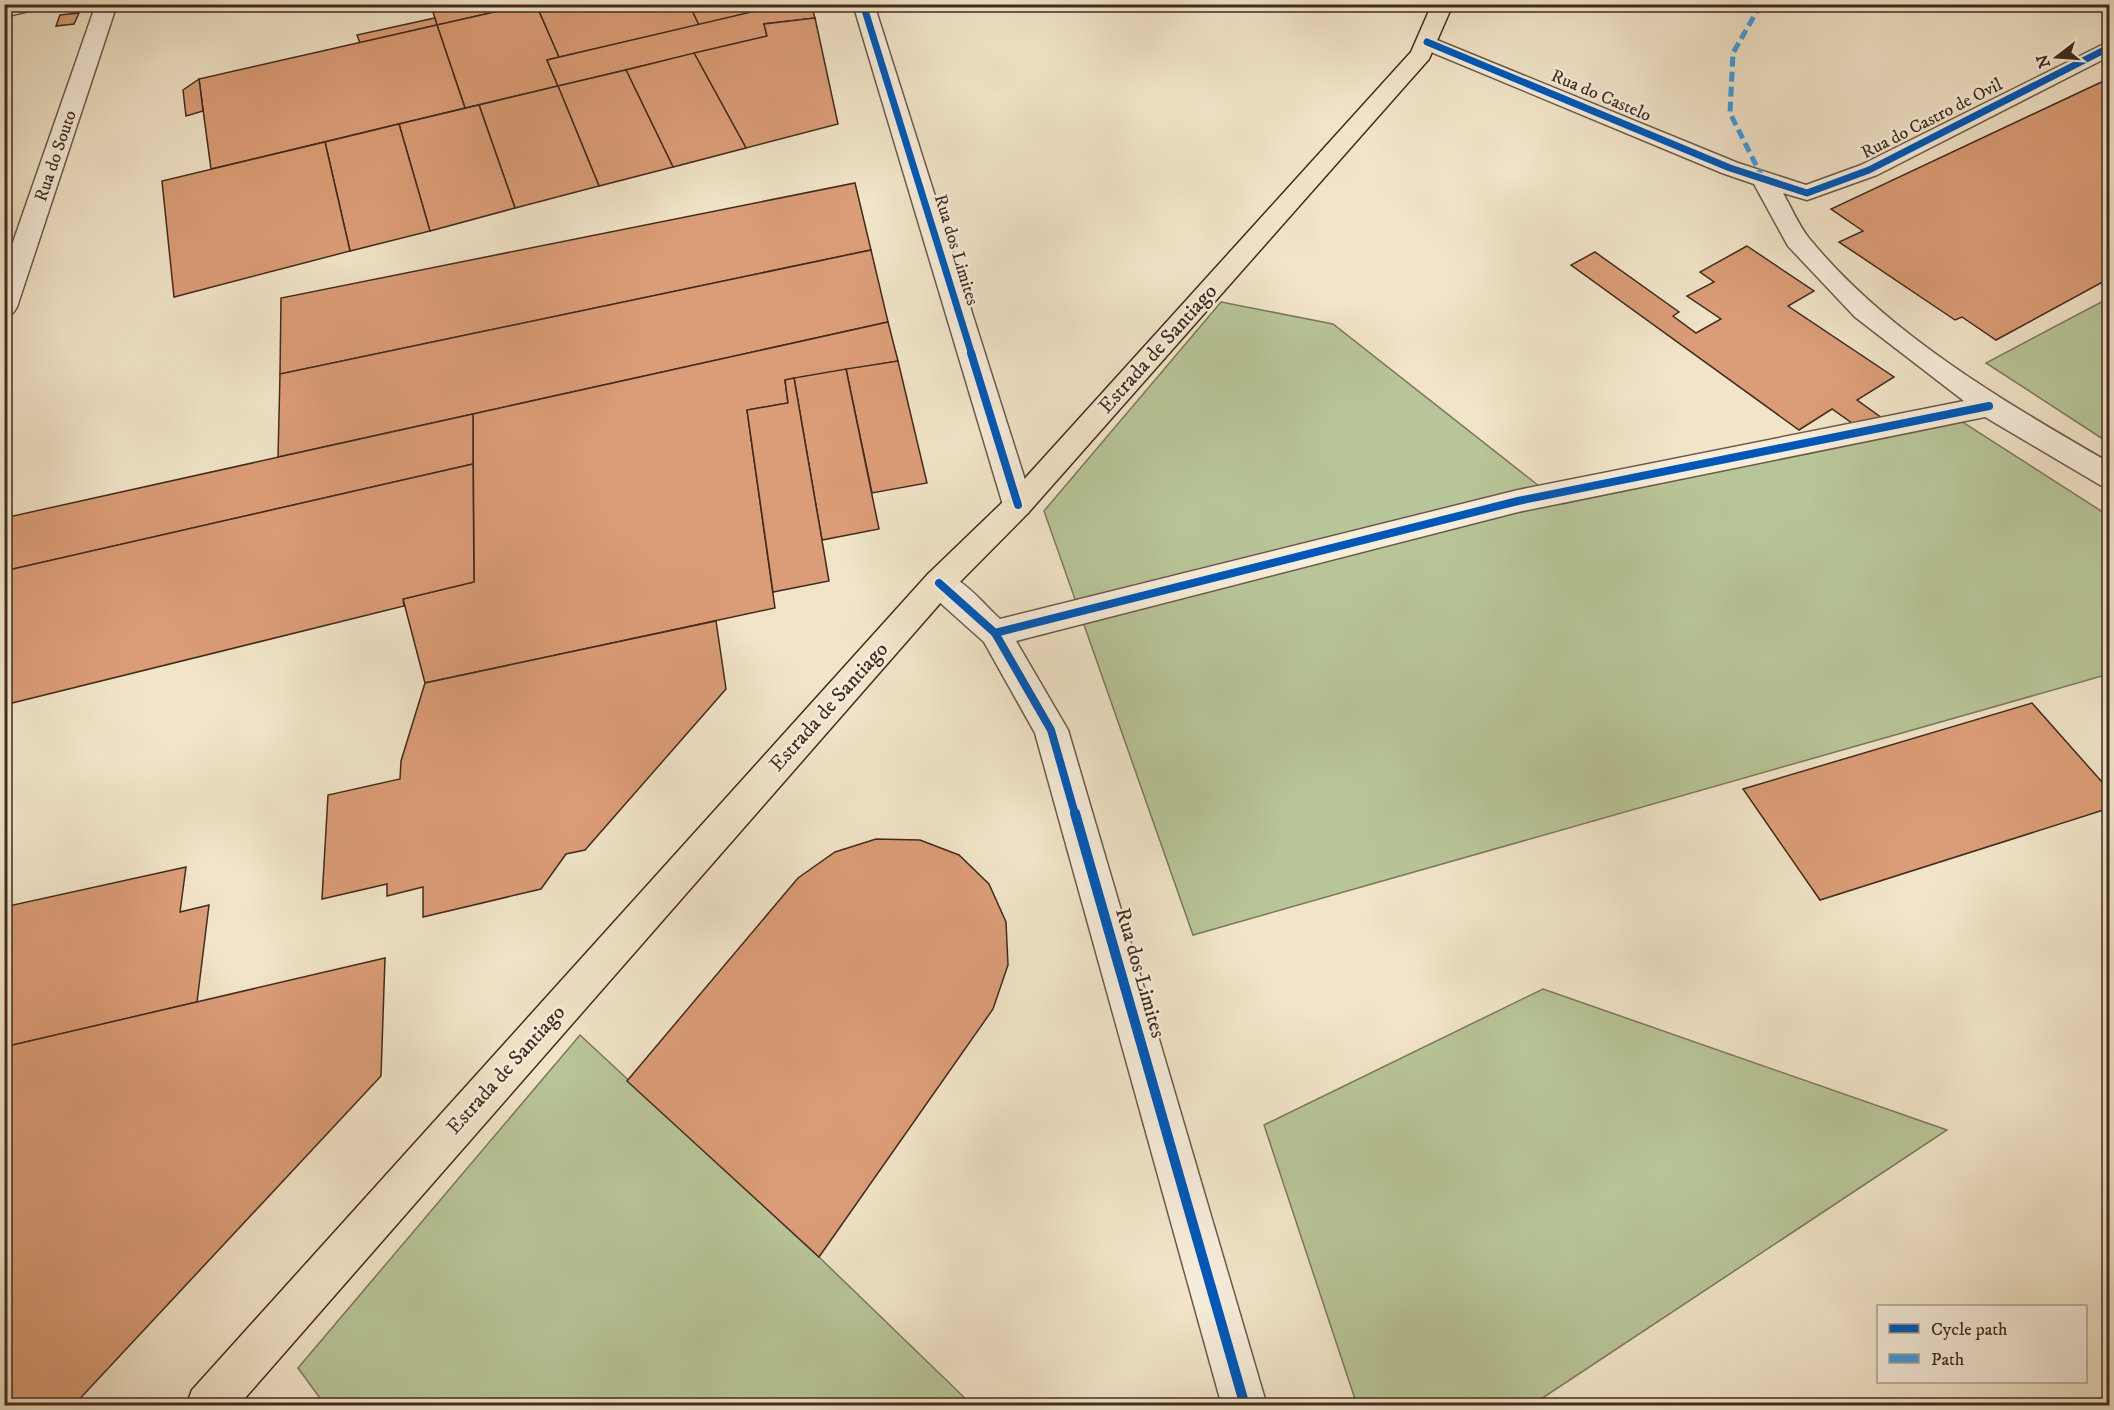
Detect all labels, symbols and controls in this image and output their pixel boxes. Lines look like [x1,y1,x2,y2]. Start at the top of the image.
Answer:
north arrow [2027,27,2087,87]
text: N [2032,52,2055,70]
street label: Rua do Castelo [1548,65,1655,127]
street label: Rua do Castro de Ovil [1858,74,2007,164]
street label: Rua do Souto [30,107,82,205]
street label: Rua dos Limites [929,192,983,308]
street label: Estrada de Santiago [1093,279,1223,419]
street label: Estrada de Santiago [764,637,894,777]
street label: Rua dos Limites [1109,905,1171,1041]
street label: Estrada de Santiago [441,1000,571,1140]
legend [1877,1305,2087,1383]
text: Cycle path [1931,1319,2008,1341]
text: Path [1931,1349,1965,1371]

